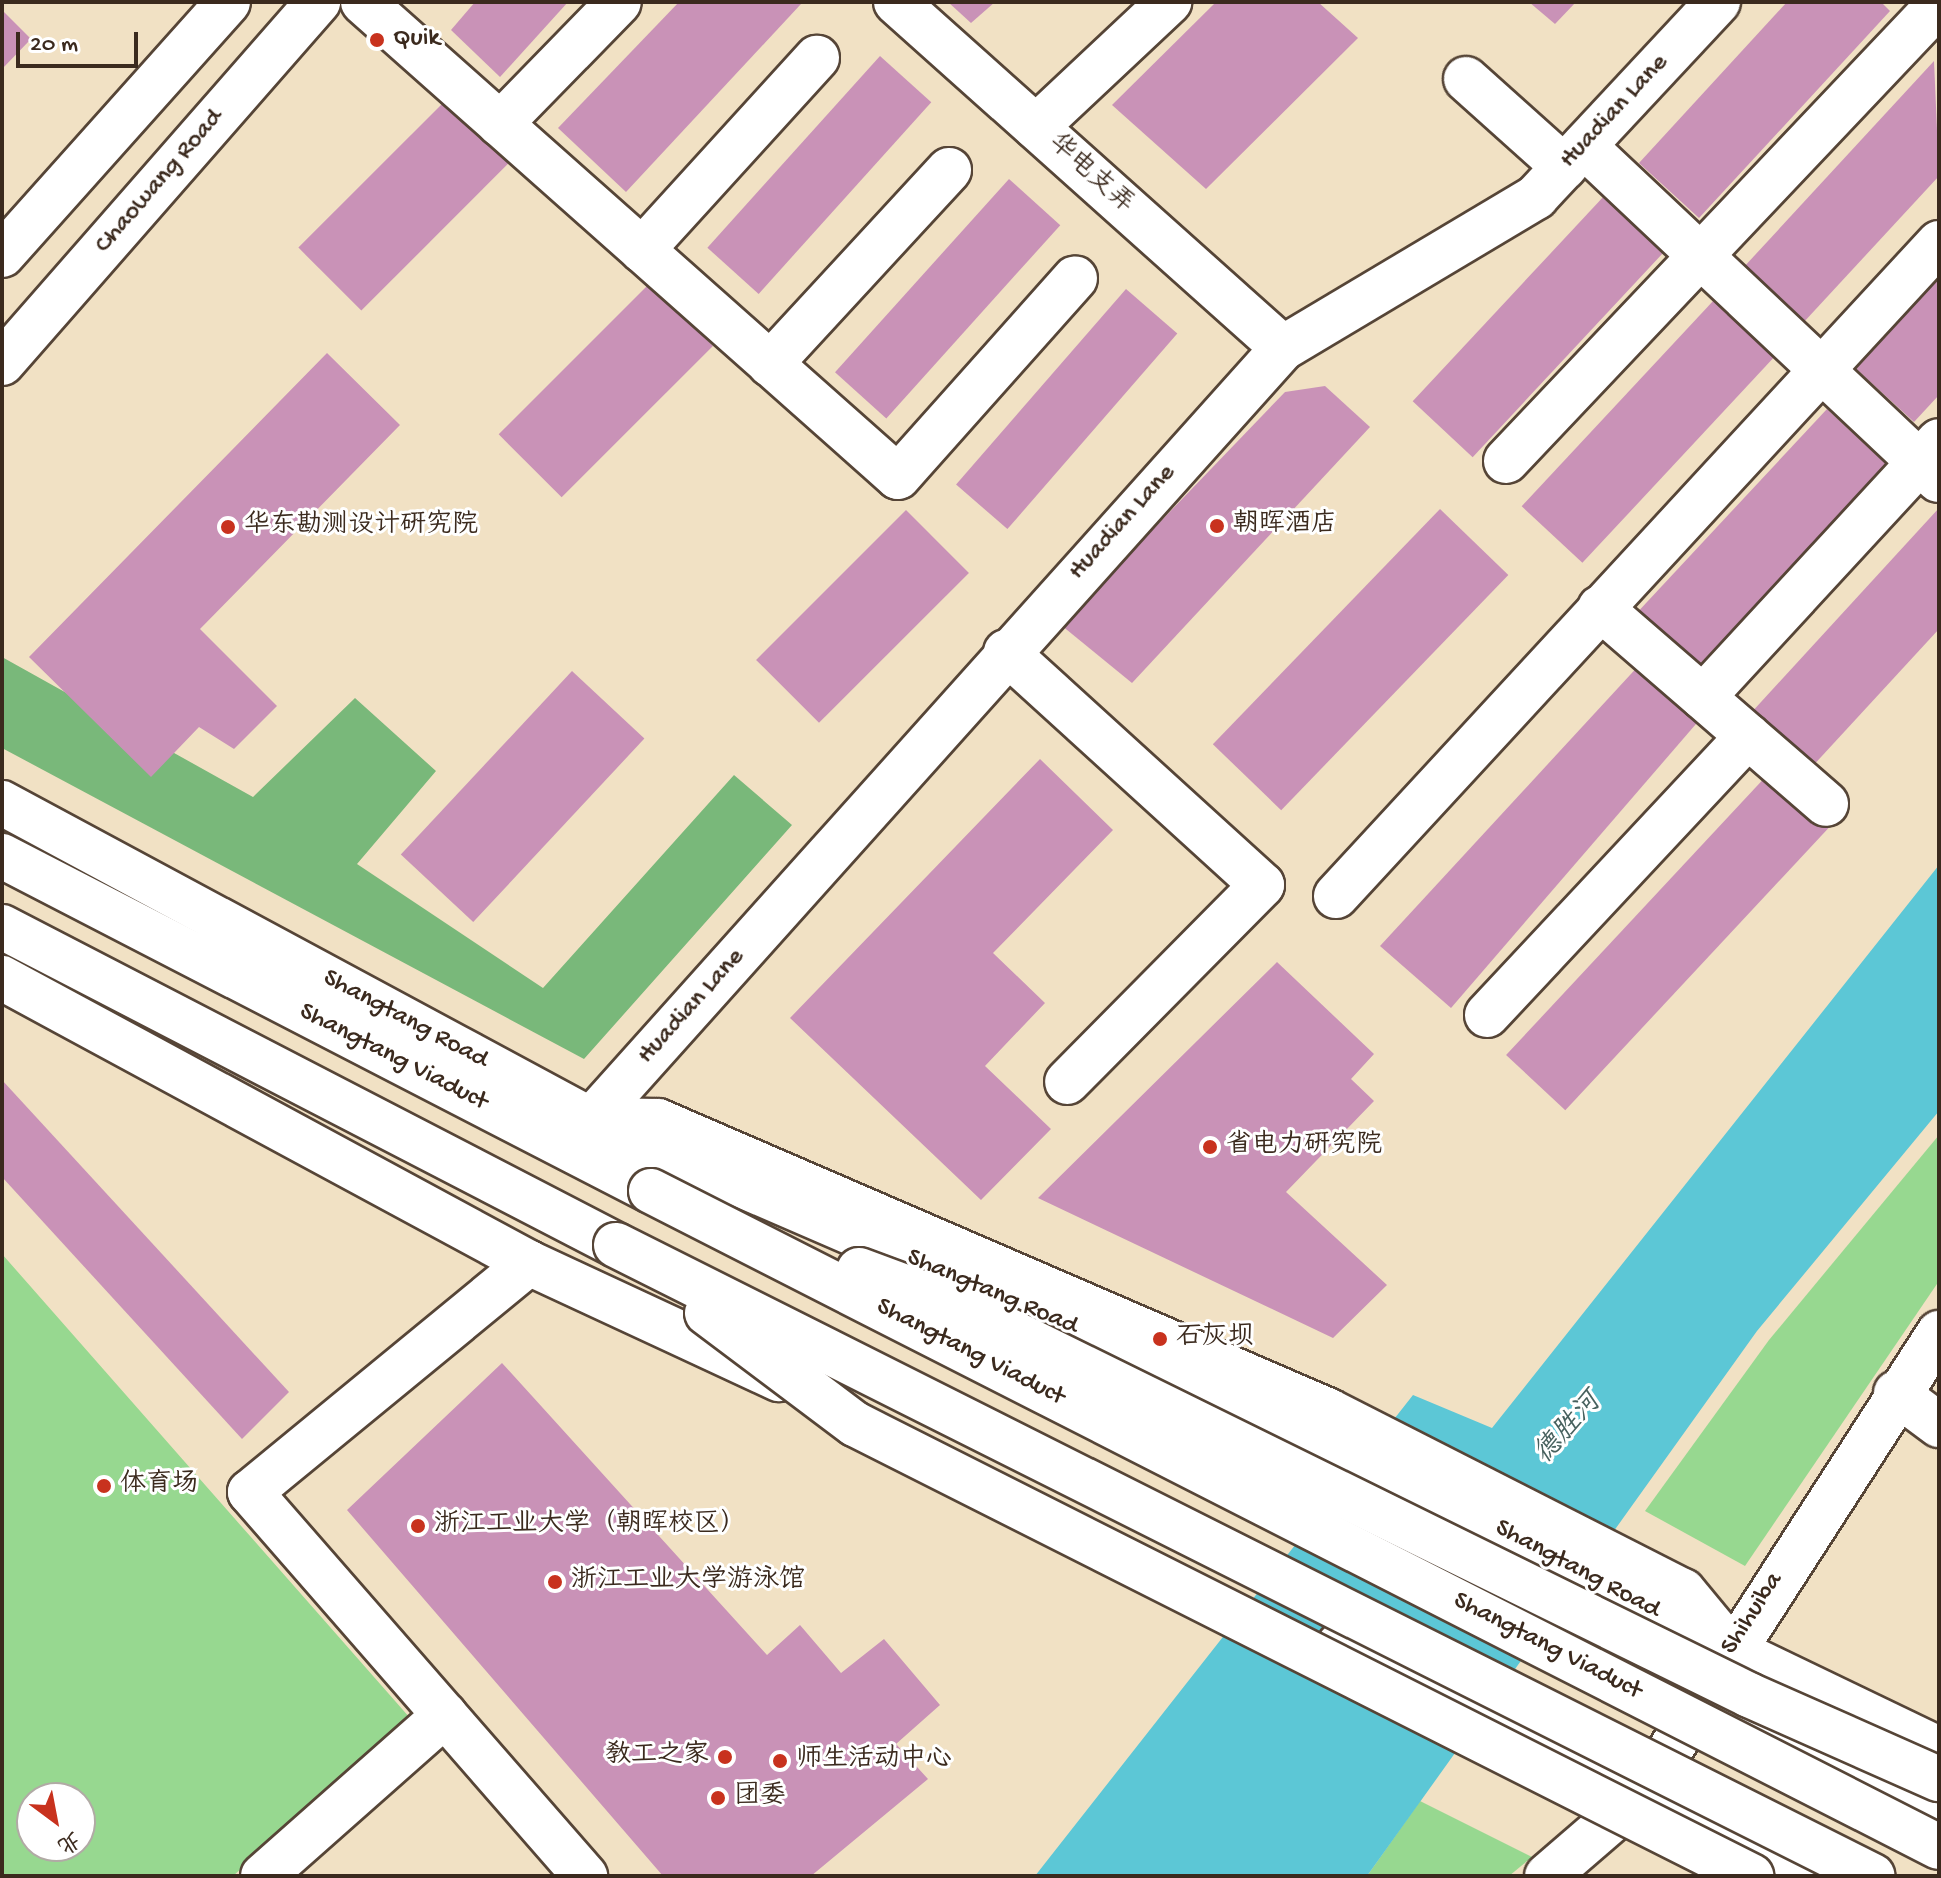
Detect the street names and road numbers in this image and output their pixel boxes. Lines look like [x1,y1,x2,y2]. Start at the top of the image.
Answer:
street label: Huadian Lane [1554,48,1676,176]
street label: Chaowang Road [89,104,231,260]
street label: 华电支弄 [1041,129,1139,221]
street label: Huadian Lane [1063,459,1183,587]
street label: Huadian Lane [632,943,752,1071]
street label: Shangtang Road [317,963,493,1077]
street label: Shangtang Viaduct [294,997,492,1119]
street label: Shangtang Road [902,1243,1082,1343]
street label: Shangtang Viaduct [871,1292,1069,1414]
street label: Shangtang Road [1489,1513,1665,1627]
street label: Shihuiba [1715,1567,1791,1661]
street label: Shangtang Viaduct [1448,1586,1646,1708]

